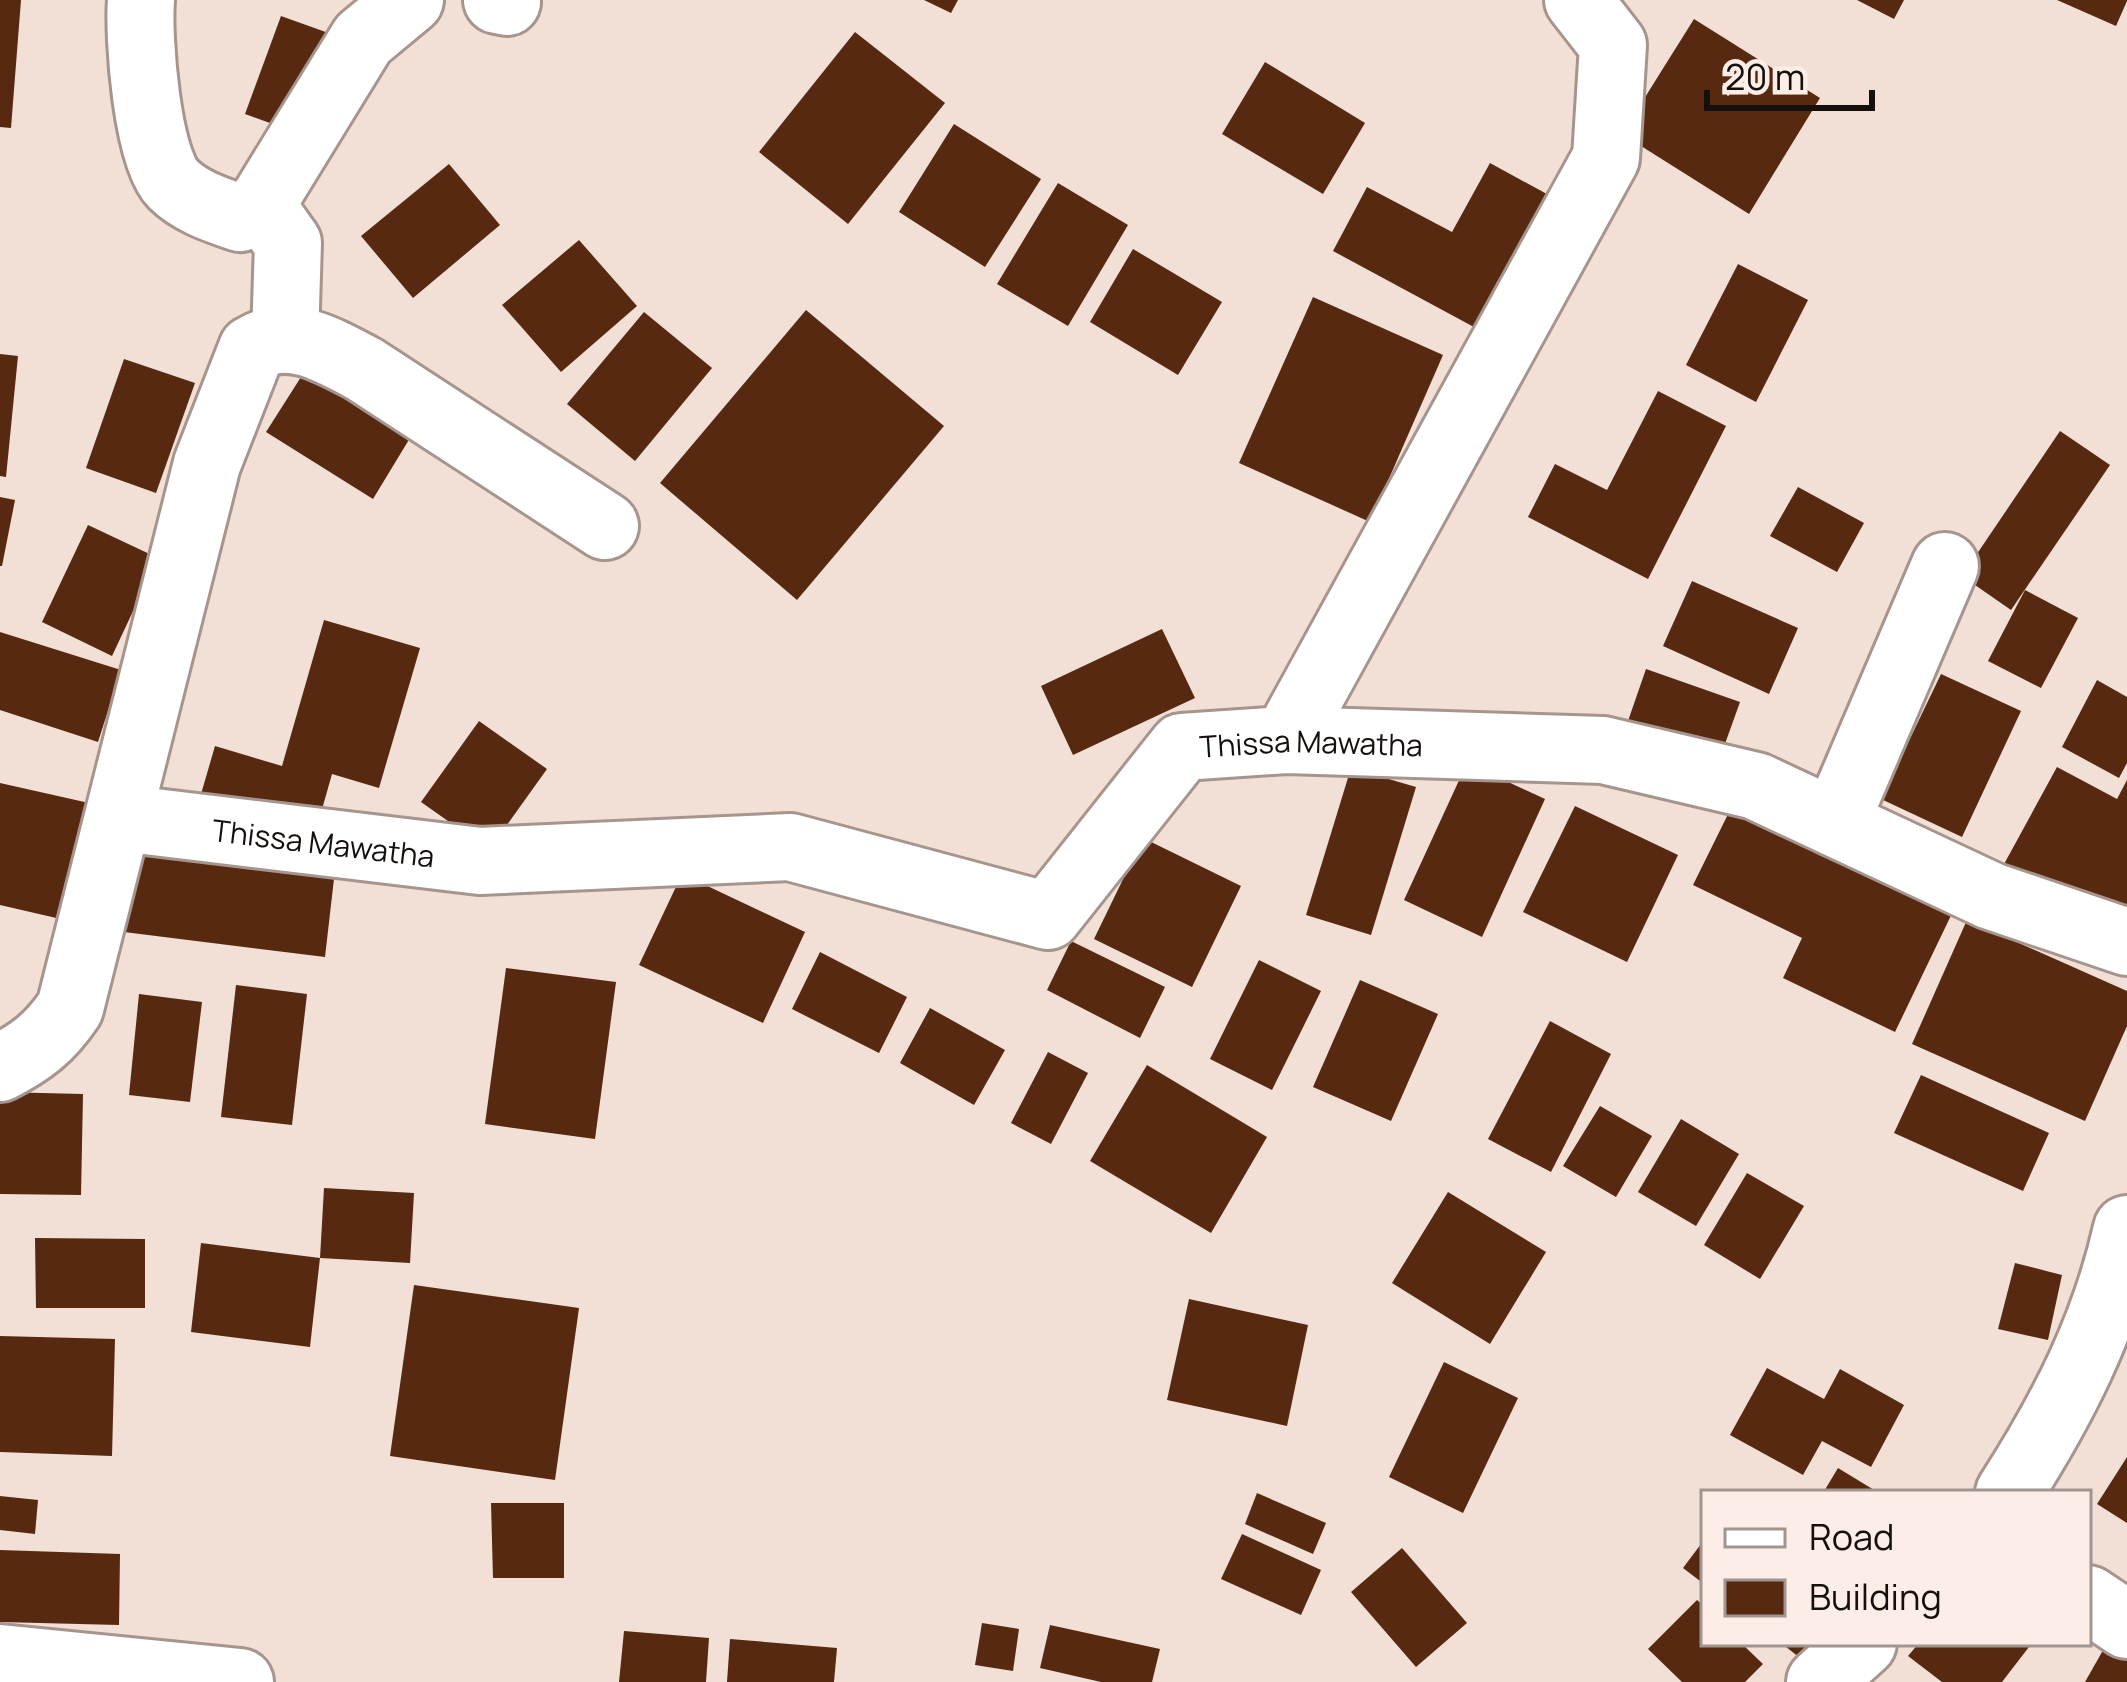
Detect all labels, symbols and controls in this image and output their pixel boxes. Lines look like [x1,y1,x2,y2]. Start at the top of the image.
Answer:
scale bar [1707,36,1872,110]
text: 20 m [1725,52,1805,101]
street label: Thissa Mawatha [1198,719,1424,766]
street label: Thissa Mawatha [210,809,437,876]
legend [1701,1490,2091,1646]
text: Road [1809,1512,1894,1561]
text: Building [1809,1572,1942,1621]

